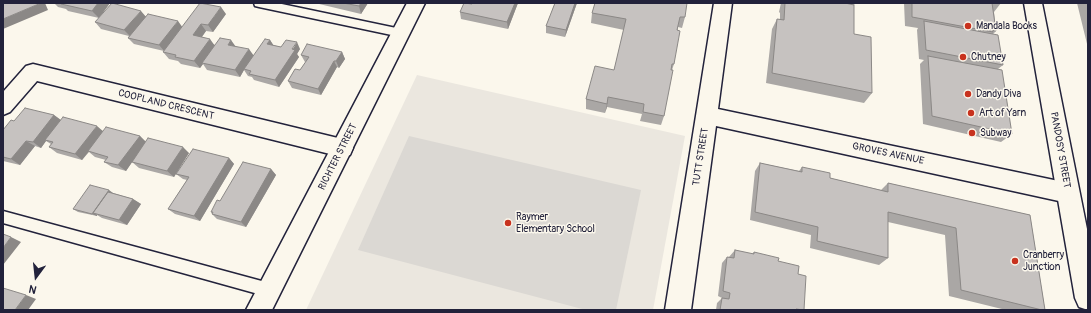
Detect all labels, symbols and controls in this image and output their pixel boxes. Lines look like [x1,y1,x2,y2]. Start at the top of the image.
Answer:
place label: Mandala Books [976,20,1037,32]
marker: Mandala Books [963,21,973,31]
place label: Chutney [971,51,1006,63]
marker: Chutney [958,52,968,62]
street label: COOPLAND CRESCENT [117,87,215,123]
place label: Dandy Diva [976,88,1021,100]
marker: Dandy Diva [963,89,973,99]
place label: Art of Yarn [979,107,1026,119]
marker: Art of Yarn [966,108,976,118]
street label: PANDOSY STREET [1047,111,1073,189]
street label: RICHTER STREET [316,122,360,192]
street label: TUTT STREET [690,127,712,187]
place label: Subway [980,127,1011,139]
marker: Subway [967,128,977,138]
street label: GROVES AVENUE [851,141,925,167]
place label: Raymer Elementary School [516,211,595,234]
marker: Raymer Elementary School [503,218,513,228]
place label: Cranberry Junction [1023,249,1064,272]
marker: Cranberry Junction [1010,256,1020,266]
north arrow [16,257,56,297]
text: N [27,282,38,296]

